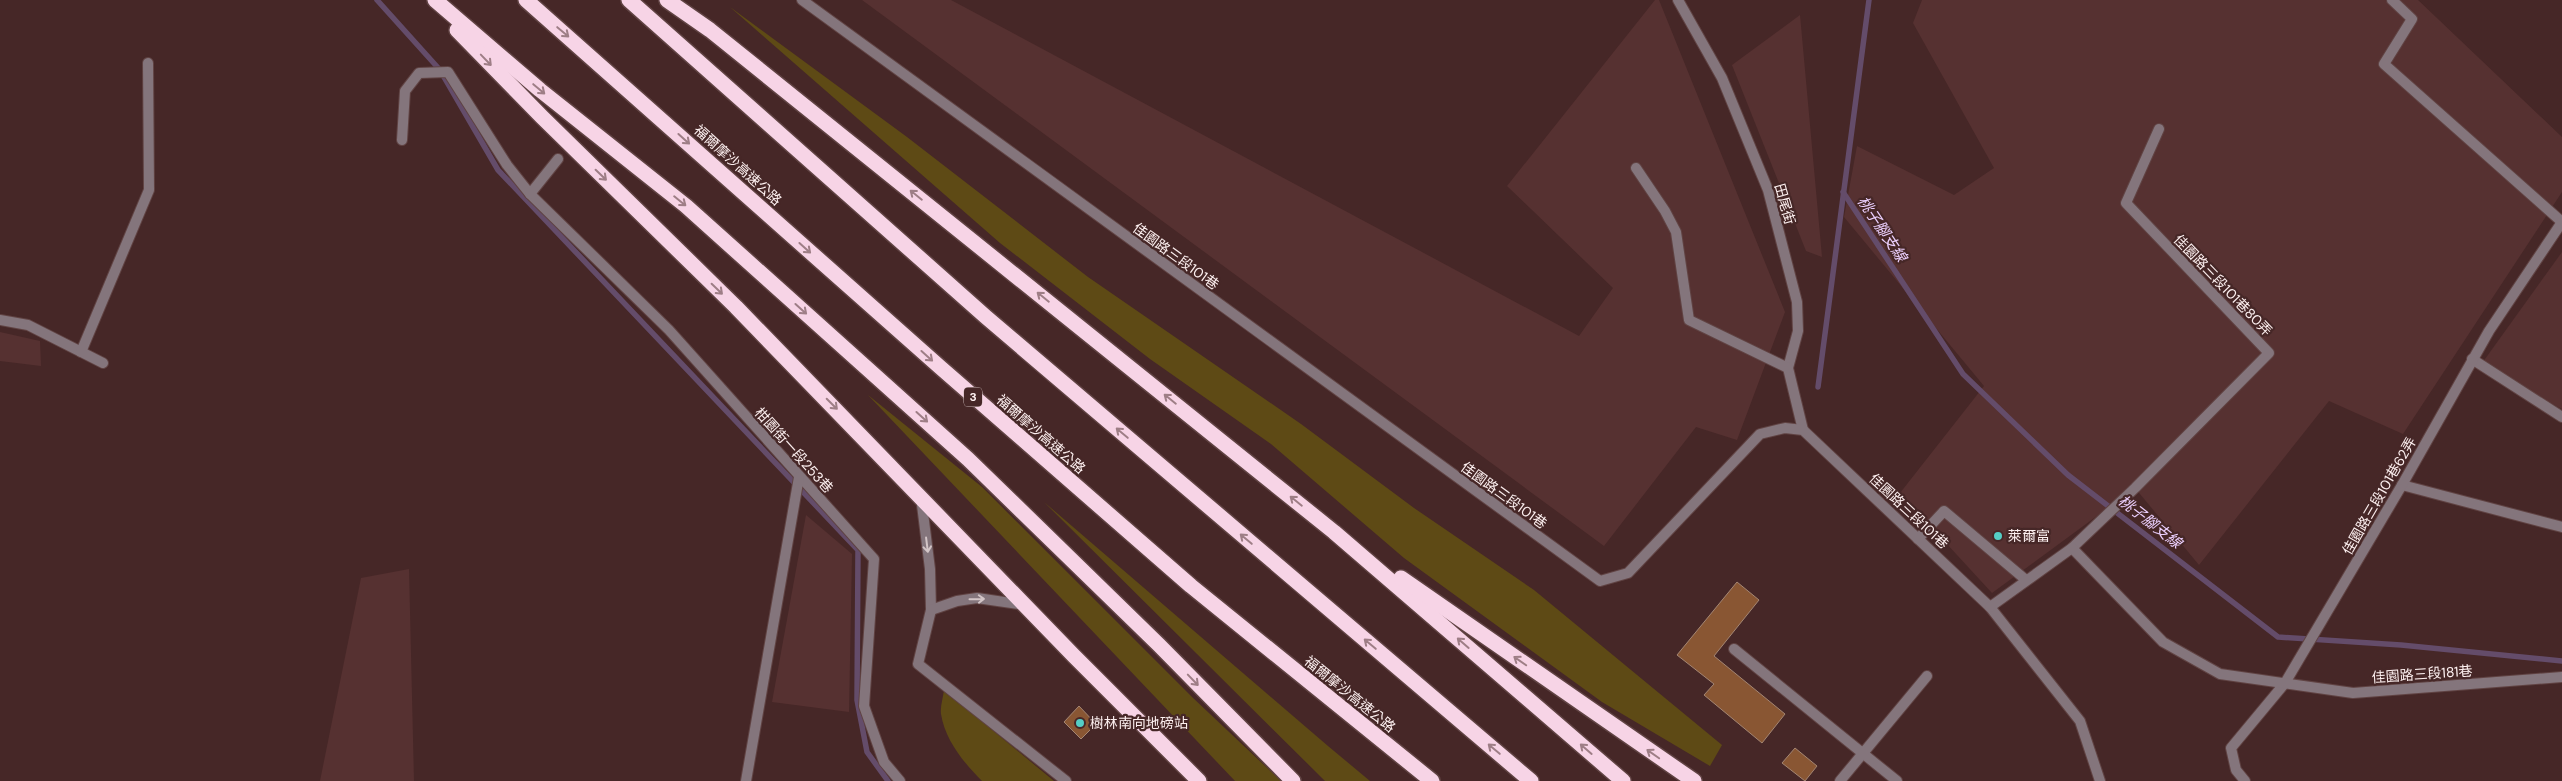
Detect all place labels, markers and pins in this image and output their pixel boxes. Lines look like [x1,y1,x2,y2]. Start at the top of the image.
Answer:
place label: 萊爾富 [2008,527,2050,545]
marker: 萊爾富 [1992,530,2004,542]
place label: 樹林南向地磅站 [1090,714,1188,732]
marker: 樹林南向地磅站 [1074,717,1086,729]

